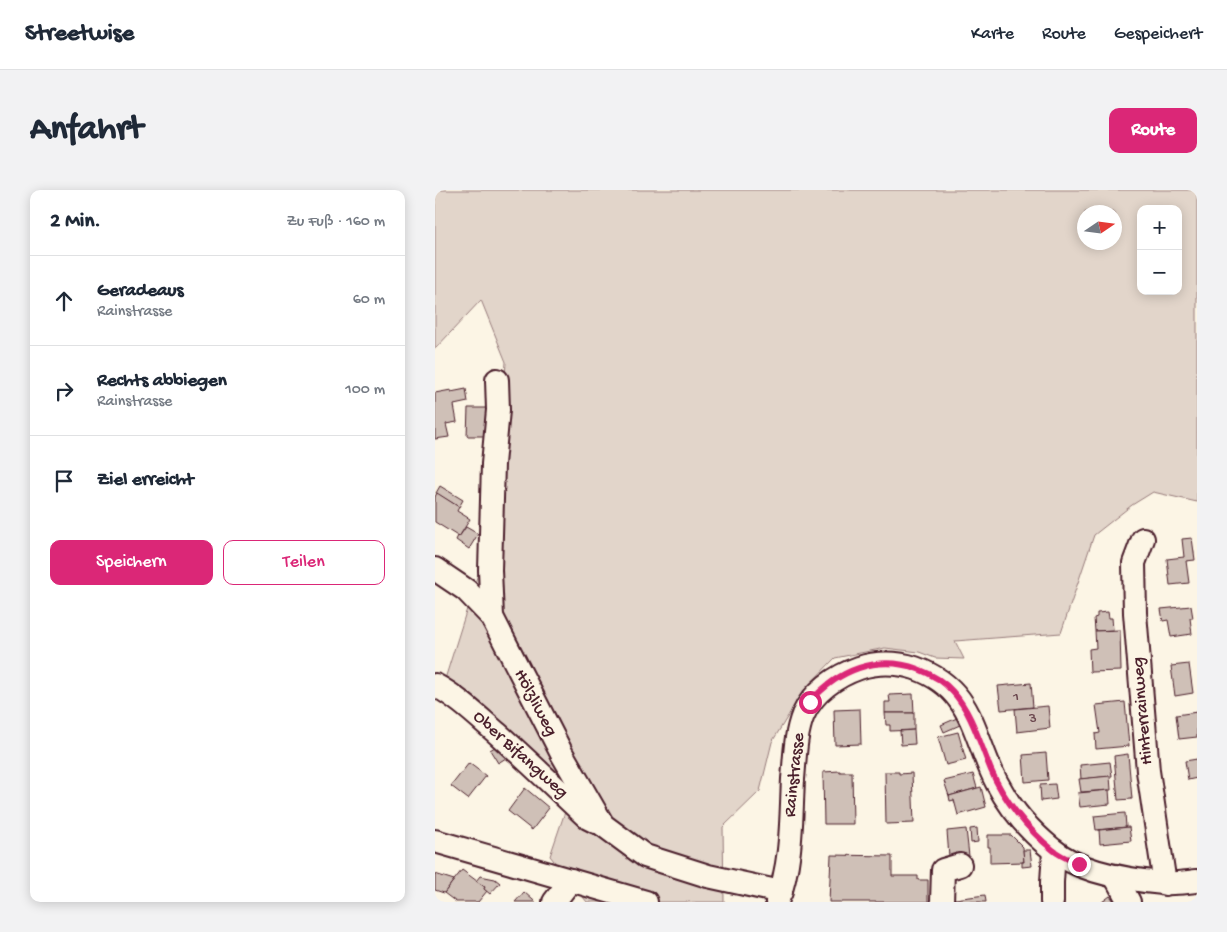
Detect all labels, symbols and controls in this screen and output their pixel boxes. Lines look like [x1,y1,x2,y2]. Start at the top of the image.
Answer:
text: Streetwise [25,20,134,49]
text: Karte [971,24,1014,45]
text: Route [1042,24,1086,45]
text: Gespeichert [1114,24,1202,45]
button: Route [1109,108,1197,153]
text: Anfahrt [30,110,143,151]
north arrow [1077,205,1122,250]
map controls [1137,205,1182,295]
button: + [1137,205,1182,250]
text: 2 Min. [50,210,101,235]
text: Zu Fuß · 160 m [287,213,385,232]
button: − [1137,250,1182,295]
text: Geradeaus [97,280,183,303]
icon: ahead [50,287,78,315]
text: 60 m [353,291,385,310]
text: Rainstrasse [97,303,172,322]
text: Rechts abbiegen [97,370,227,393]
icon: right [50,377,78,405]
text: 100 m [345,381,385,400]
text: Rainstrasse [97,393,172,412]
icon: arrive [50,467,78,495]
text: Ziel erreicht [97,469,194,492]
button: Speichern [50,540,213,585]
button: Teilen [223,540,385,585]
street label: Hinterrainweg [1128,656,1158,766]
street label: Hölzliweg [509,666,561,740]
house number: 1 [1012,688,1019,706]
route start [799,691,822,714]
street label: Ober Bifangweg [468,707,572,803]
house number: 3 [1028,710,1037,728]
street label: Rainstrasse [780,731,810,818]
route end [1068,853,1091,876]

